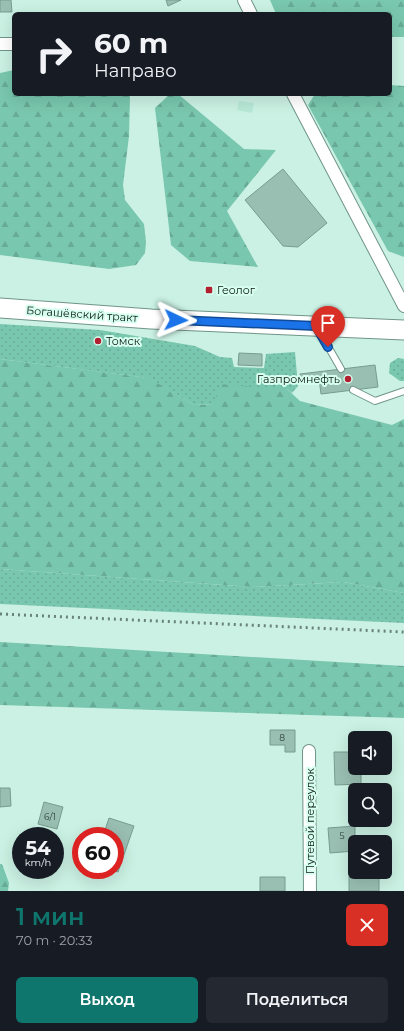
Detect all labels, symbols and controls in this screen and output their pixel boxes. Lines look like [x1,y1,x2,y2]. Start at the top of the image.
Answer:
text: 60 m [94,26,168,60]
icon: right [28,28,80,80]
text: Направо [94,60,177,82]
place label: Геолог [217,283,256,297]
marker: Геолог [204,285,214,295]
position arrow [155,299,197,341]
street label: Богашёвский тракт [26,303,139,325]
pin [311,306,345,347]
icon: arrive [317,312,339,334]
place label: Томск [106,334,141,348]
marker: Томск [93,336,103,346]
place label: Газпромнефть [257,372,340,386]
marker: Газпромнефть [343,374,353,384]
map controls [348,731,392,879]
button: sound [348,731,392,775]
house number: 8 [279,732,285,743]
street label: Путевой переулок [303,768,317,874]
button: search [348,783,392,827]
house number: 6/1 [44,811,56,822]
speed limit sign: 60 [72,827,124,879]
house number: 5 [339,830,345,841]
button: layers [348,835,392,879]
text: 54 [25,836,51,860]
text: km/h [25,856,51,869]
text: 1 мин [16,902,84,931]
button: close [346,904,388,946]
text: 70 m · 20:33 [16,932,93,948]
button: Выход [16,977,198,1023]
button: Поделиться [206,977,388,1023]

